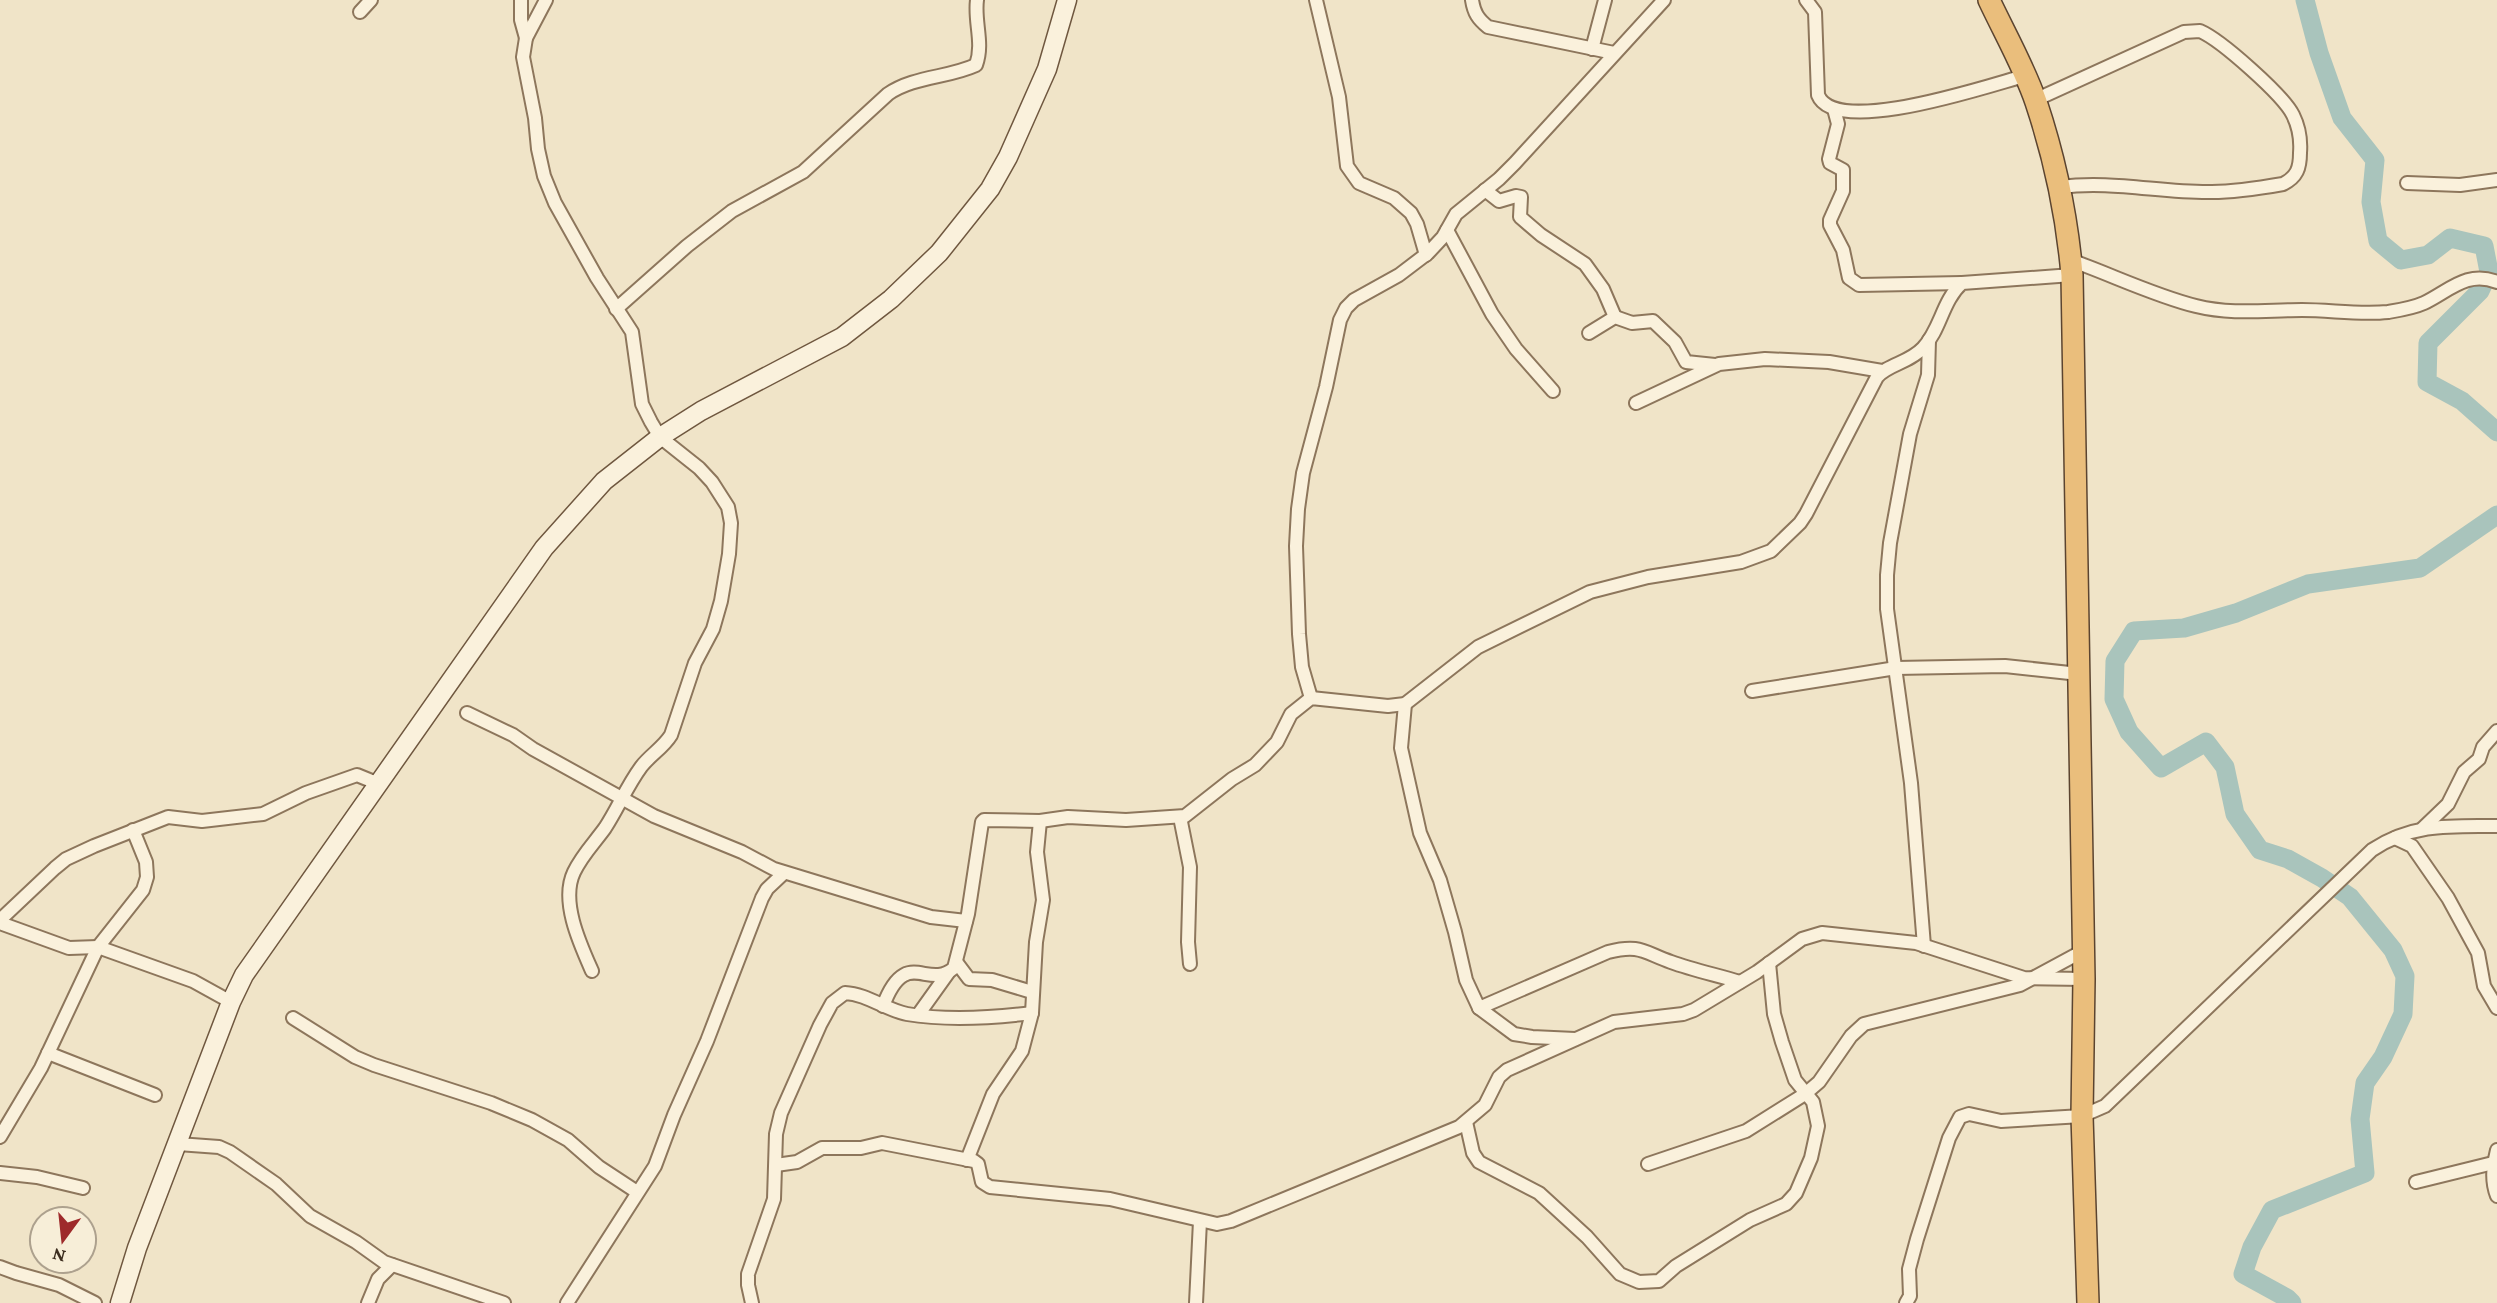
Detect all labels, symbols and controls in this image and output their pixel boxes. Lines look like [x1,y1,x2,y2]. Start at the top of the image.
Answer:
north arrow [28,1205,98,1275]
text: N [50,1244,68,1268]

